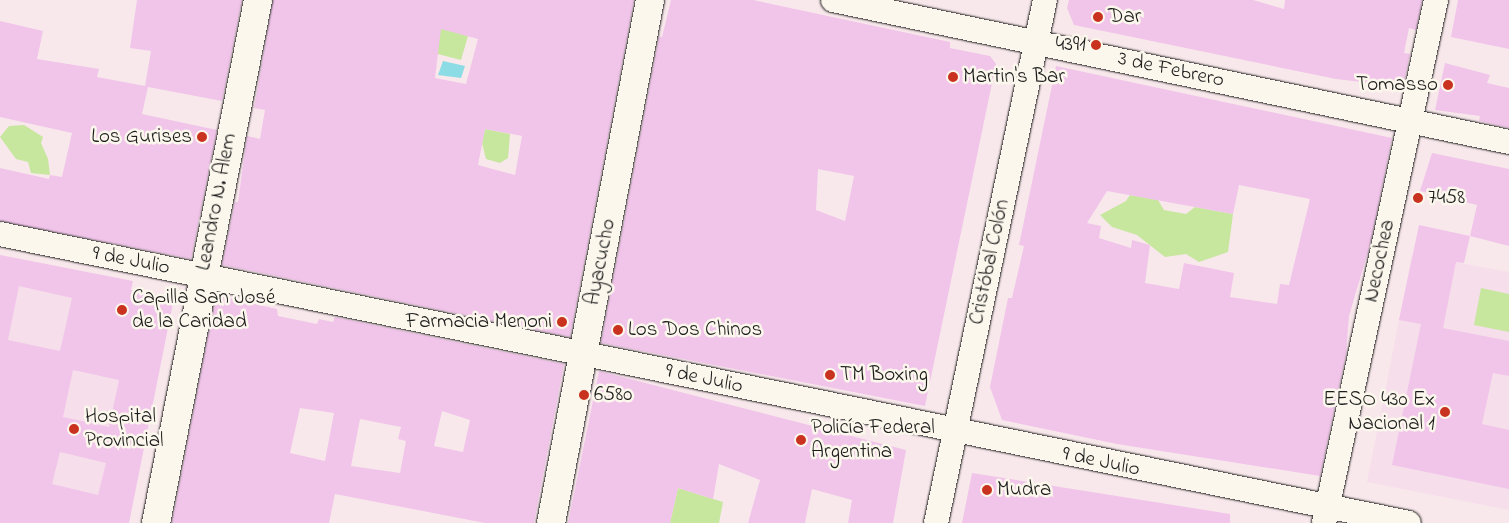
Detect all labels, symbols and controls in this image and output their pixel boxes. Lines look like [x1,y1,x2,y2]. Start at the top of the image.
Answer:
place label: Dar [1108,4,1141,30]
marker: Dar [1092,11,1104,23]
place label: 4391 [1056,32,1086,58]
marker: 4391 [1090,39,1102,51]
street label: 3 de Febrero [1116,46,1226,94]
place label: Martin's Bar [963,64,1065,90]
marker: Martin's Bar [947,71,959,83]
place label: Tomasso [1356,72,1438,98]
marker: Tomasso [1442,79,1454,91]
place label: Los Gurises [91,124,192,150]
street label: Leandro N. Alem [191,131,243,273]
marker: Los Gurises [196,131,208,143]
place label: 7458 [1428,185,1465,211]
marker: 7458 [1412,192,1424,204]
street label: Cristóbal Colón [964,197,1016,327]
street label: Ayacucho [580,217,622,307]
street label: Necochea [1359,217,1401,305]
street label: 9 de Julio [90,241,172,281]
place label: Capilla San José de la Caridad [132,285,275,335]
marker: Capilla San José de la Caridad [116,304,128,316]
place label: Farmacia Menoni [406,309,552,335]
marker: Farmacia Menoni [556,316,568,328]
place label: Los Dos Chinos [628,317,762,343]
marker: Los Dos Chinos [612,324,624,336]
street label: 9 de Julio [663,359,745,399]
place label: TM Boxing [840,362,928,388]
marker: TM Boxing [824,369,836,381]
place label: 6580 [594,382,632,408]
place label: EESO 430 Ex Nacional 1 [1323,387,1435,437]
marker: 6580 [578,389,590,401]
place label: Hospital Provincial [85,404,164,454]
marker: EESO 430 Ex Nacional 1 [1439,406,1451,418]
place label: Policía Federal Argentina [811,415,935,465]
marker: Hospital Provincial [67,422,81,436]
marker: Policía Federal Argentina [795,434,807,446]
street label: 9 de Julio [1060,442,1142,482]
place label: Mudra [997,477,1051,503]
marker: Mudra [981,484,993,496]

